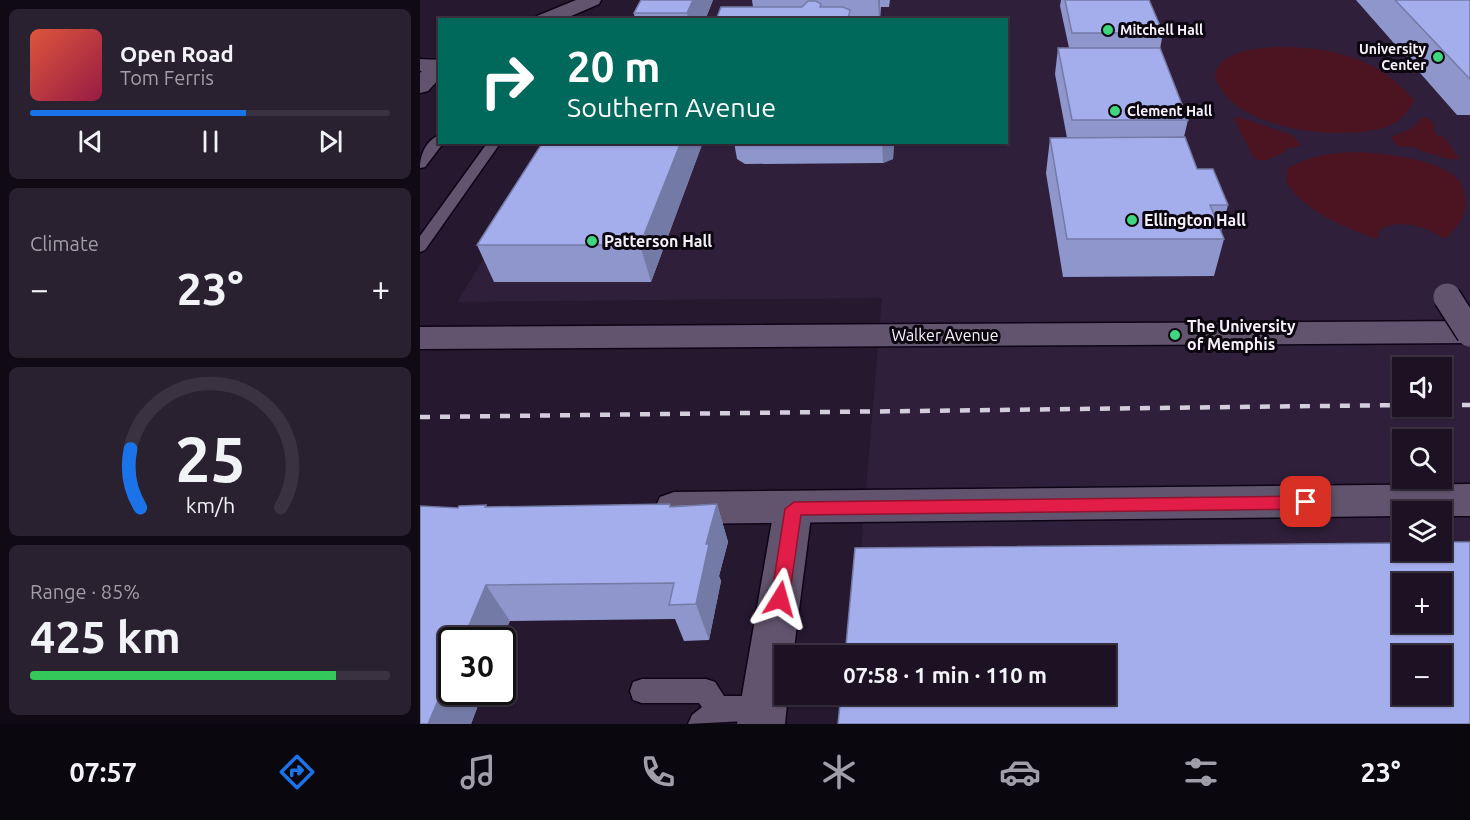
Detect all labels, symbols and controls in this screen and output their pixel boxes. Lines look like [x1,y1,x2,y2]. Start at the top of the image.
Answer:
place label: Mitchell Hall [1120,22,1203,38]
marker: Mitchell Hall [1101,23,1115,37]
text: Open Road [120,41,234,66]
place label: University Center [1359,41,1427,73]
icon: right [468,42,546,120]
text: 20 m [567,43,661,90]
marker: University Center [1431,50,1445,64]
text: Tom Ferris [120,66,214,89]
text: Southern Avenue [567,92,776,122]
place label: Clement Hall [1127,103,1212,119]
marker: Clement Hall [1108,104,1122,118]
icon: previous [74,125,107,158]
icon: pause [194,125,227,158]
icon: next [314,125,347,158]
place label: Ellington Hall [1144,211,1246,229]
marker: Ellington Hall [1125,213,1139,227]
text: Climate [30,232,99,255]
place label: Patterson Hall [604,232,712,250]
marker: Patterson Hall [585,234,599,248]
text: 23° [177,263,243,314]
text: − [30,270,49,307]
text: + [371,270,390,307]
place label: The University of Memphis [1187,317,1296,353]
street label: Walker Avenue [891,326,999,344]
marker: The University of Memphis [1168,328,1182,342]
map controls [1392,357,1452,705]
button: sound [1392,357,1452,417]
text: 25 [175,425,245,495]
button: search [1392,429,1452,489]
pin [1280,476,1331,527]
icon: arrive [1289,485,1322,518]
text: km/h [185,494,235,518]
button: layers [1392,501,1452,561]
position arrow [748,567,812,631]
button: + [1392,573,1452,633]
text: Range · 85% [30,580,140,603]
text: 425 km [30,611,181,662]
speed limit sign: 30 [438,627,516,705]
button: − [1392,645,1452,705]
text: 07:58 · 1 min · 110 m [843,662,1047,687]
icon: directions [276,751,318,793]
icon: music [457,751,499,793]
icon: phone [637,751,679,793]
icon: climate [818,751,860,793]
icon: car [999,751,1041,793]
icon: filters [1180,751,1222,793]
text: 07:57 [69,757,137,787]
text: 23° [1361,757,1401,787]

